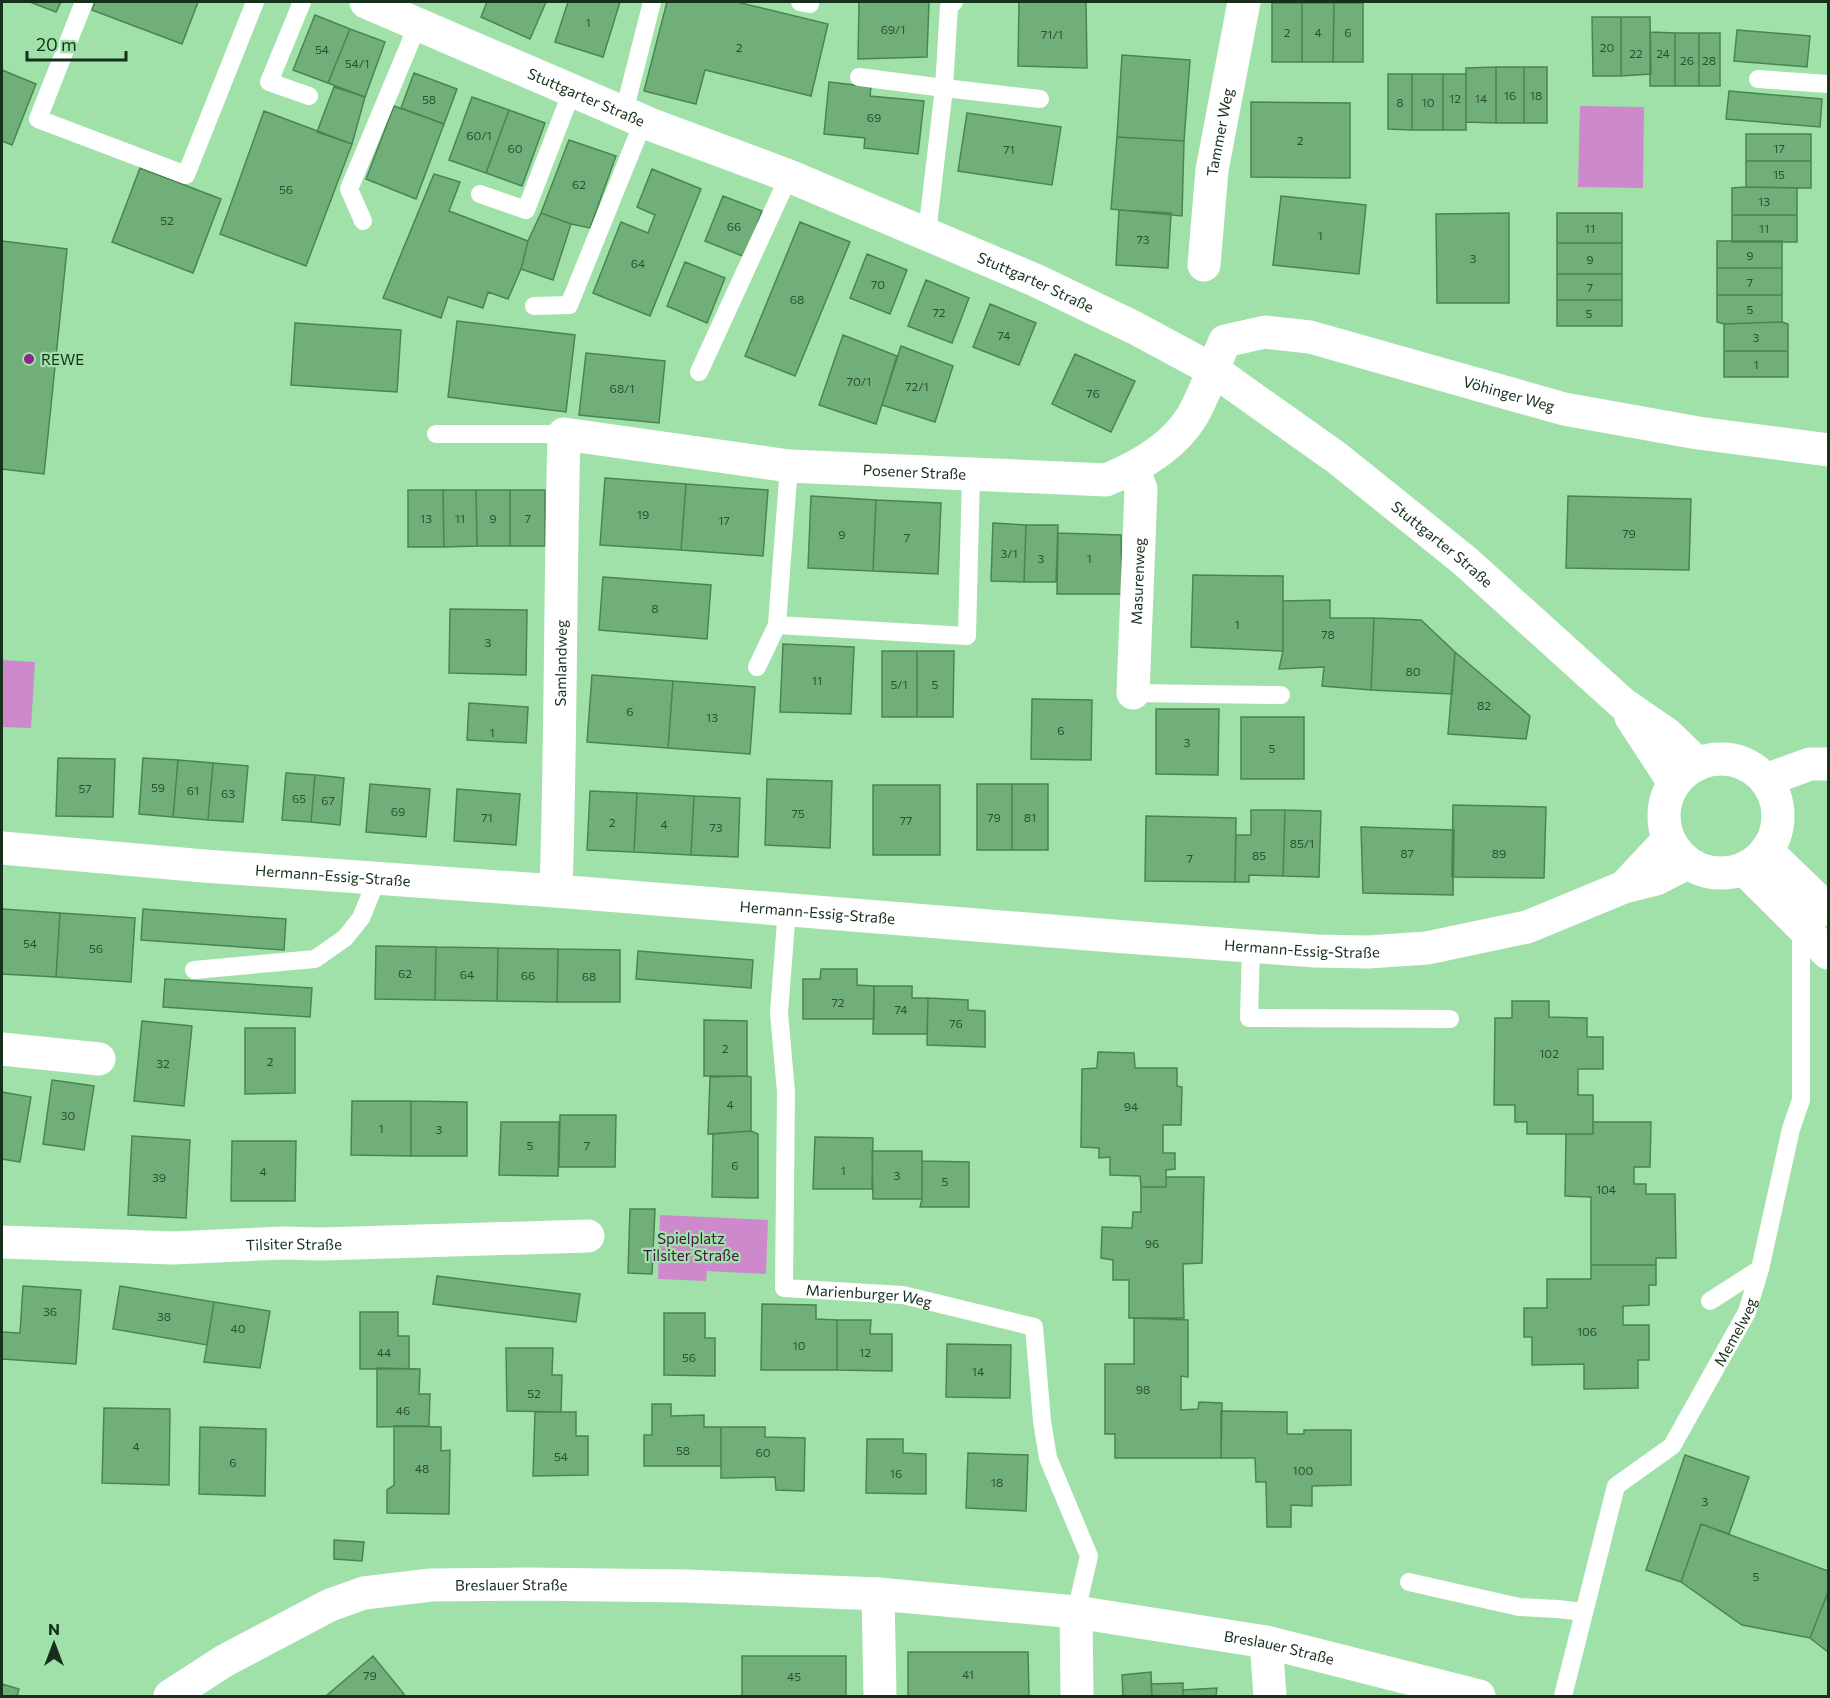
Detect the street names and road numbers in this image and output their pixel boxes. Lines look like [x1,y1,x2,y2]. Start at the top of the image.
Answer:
street label: Stuttgarter Straße [525,64,648,130]
street label: Tammer Weg [1203,86,1236,177]
street label: Stuttgarter Straße [975,248,1097,316]
street label: Vöhinger Weg [1461,372,1557,415]
street label: Posener Straße [862,460,967,483]
street label: Stuttgarter Straße [1388,497,1497,591]
street label: Masurenweg [1127,537,1148,625]
street label: Samlandweg [551,620,570,706]
street label: Hermann-Essig-Straße [255,861,411,890]
street label: Hermann-Essig-Straße [739,897,896,927]
street label: Hermann-Essig-Straße [1224,935,1380,961]
street label: Tilsiter Straße [245,1234,342,1254]
street label: Marienburger Weg [805,1280,934,1311]
street label: Memelweg [1710,1296,1760,1369]
street label: Breslauer Straße [455,1575,568,1594]
street label: Breslauer Straße [1223,1626,1336,1668]

